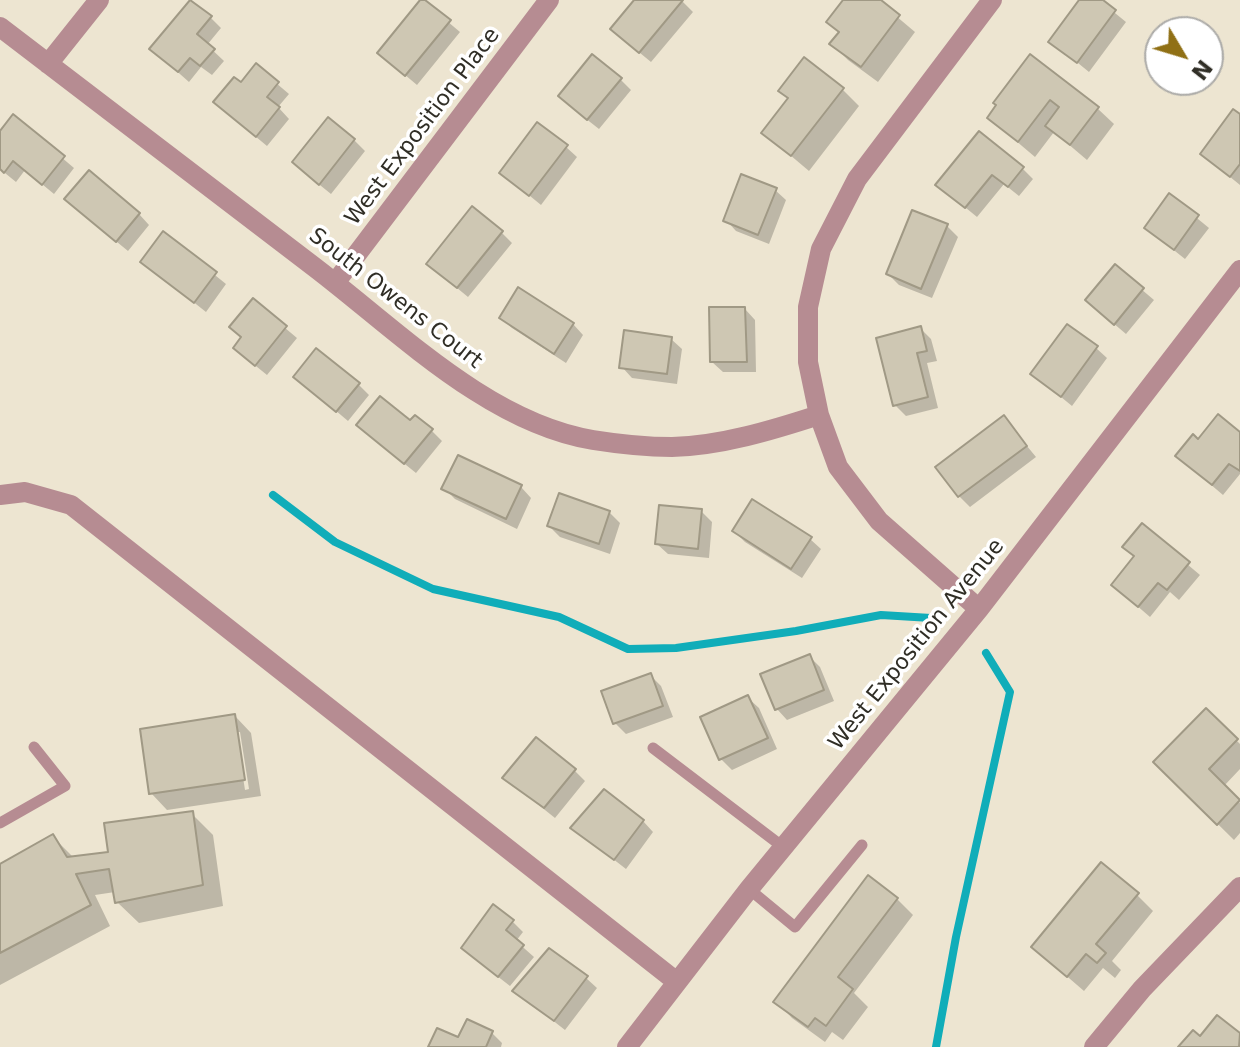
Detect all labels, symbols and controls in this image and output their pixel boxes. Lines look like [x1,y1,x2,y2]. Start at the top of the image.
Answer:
north arrow [1144,16,1224,96]
street label: West Exposition Place [340,23,506,231]
text: N [1186,55,1217,85]
street label: South Owens Court [303,223,487,375]
street label: West Exposition Avenue [824,534,1010,756]

